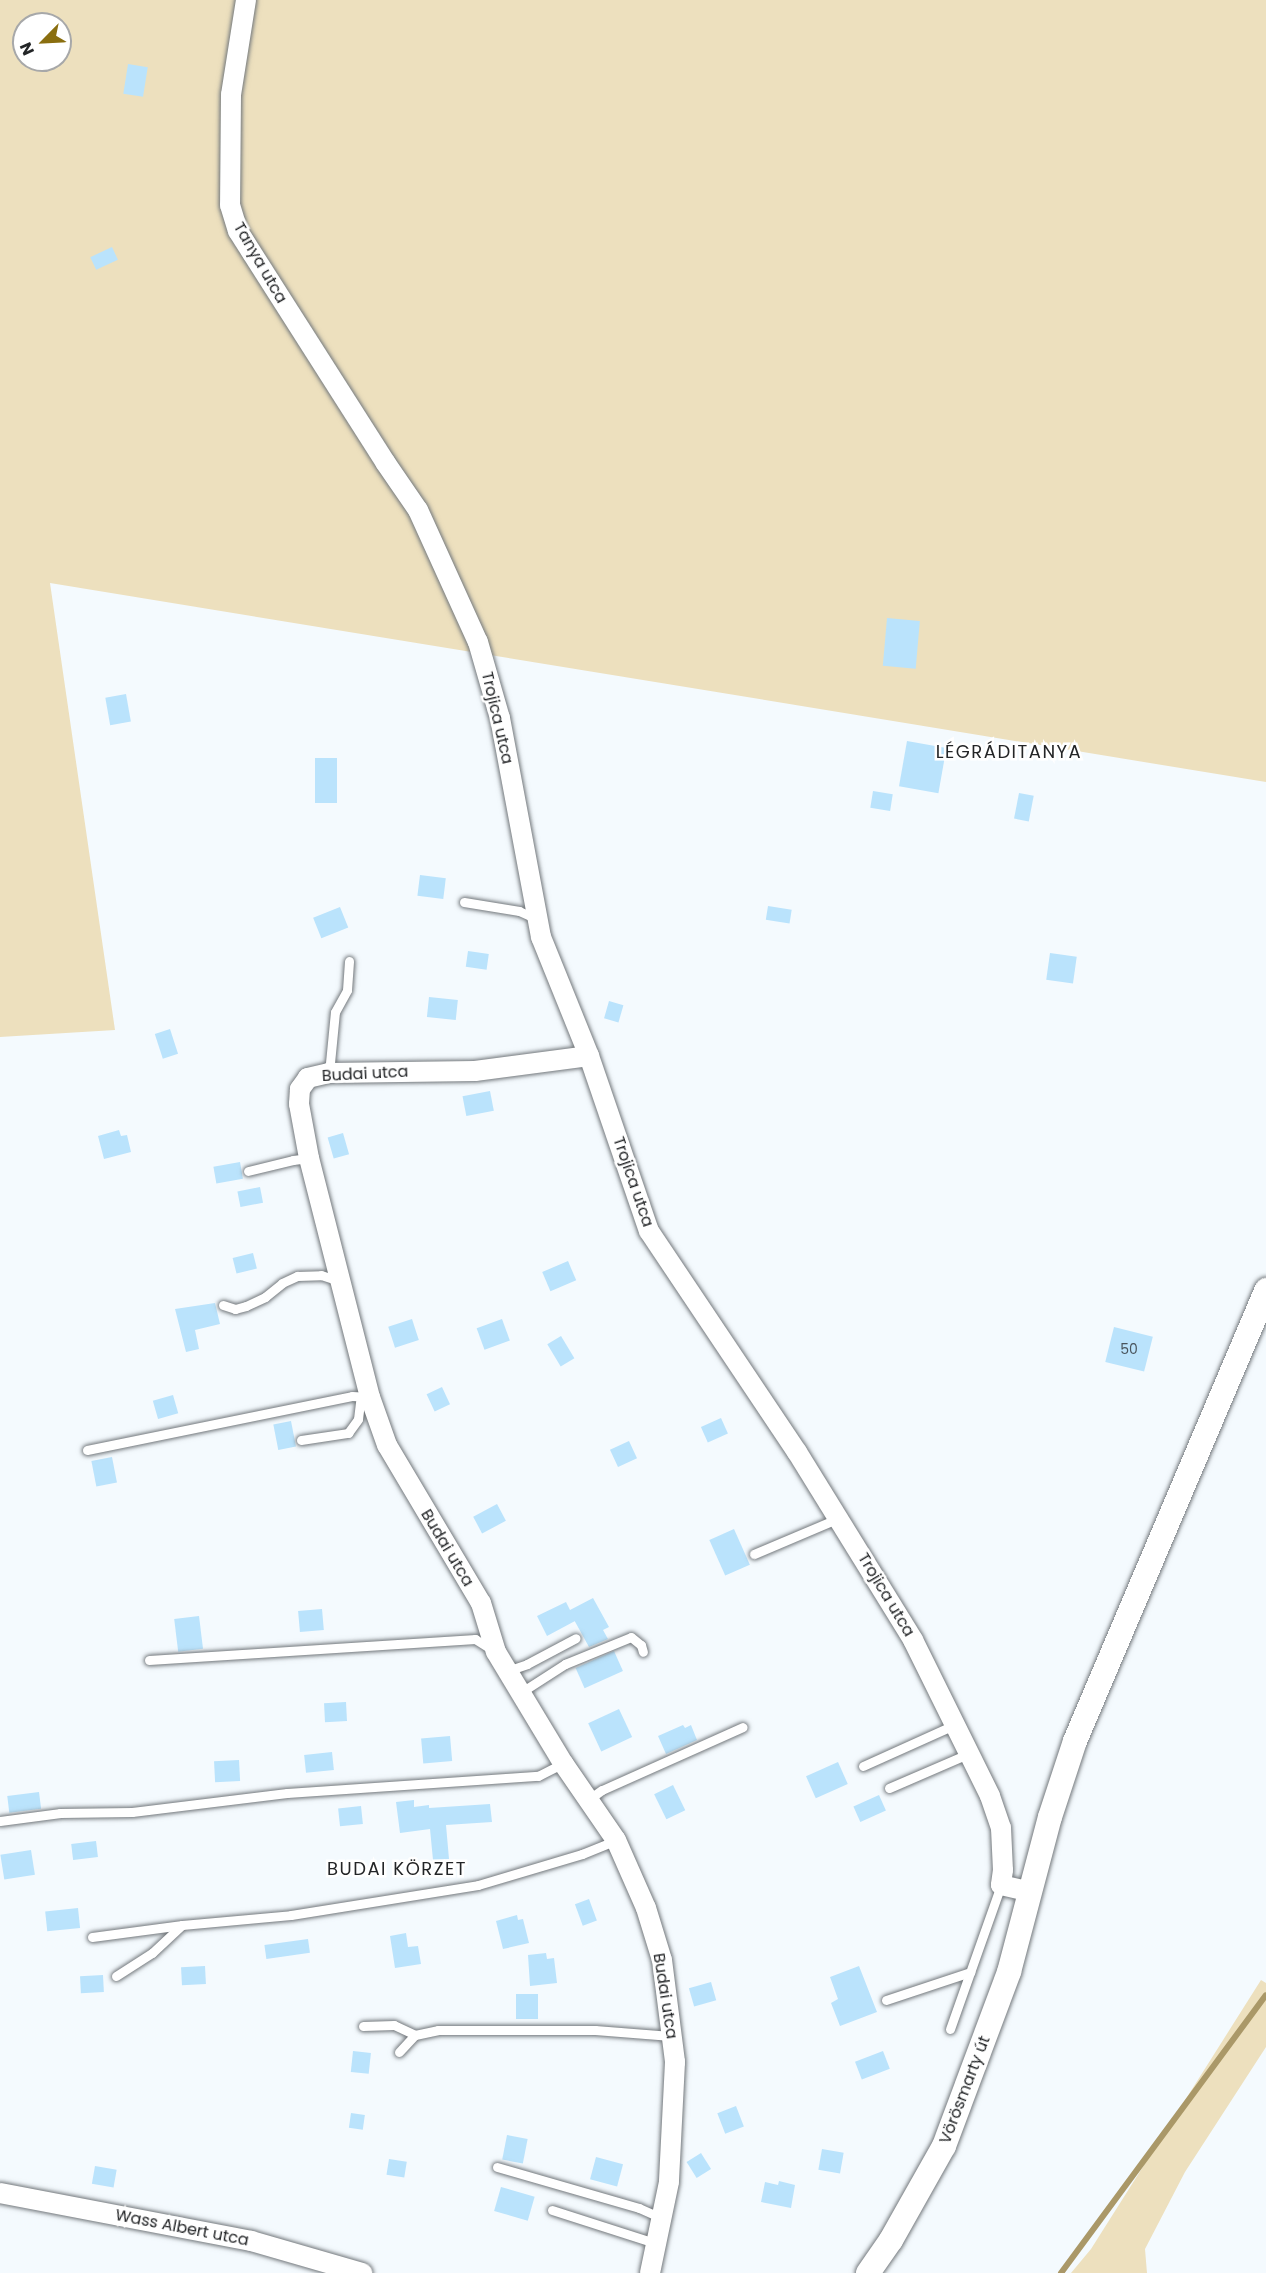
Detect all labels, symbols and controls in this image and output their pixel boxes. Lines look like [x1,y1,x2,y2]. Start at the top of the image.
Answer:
north arrow [12,12,72,72]
text: N [14,39,40,59]
street label: Tanya utca [229,219,291,307]
street label: Trojica utca [477,670,517,766]
district label: LÉGRÁDITANYA [936,741,1082,763]
street label: Budai utca [321,1062,409,1086]
street label: Trojica utca [609,1134,657,1230]
house number: 50 [1120,1341,1138,1357]
street label: Budai utca [417,1506,477,1590]
street label: Trojica utca [854,1550,918,1640]
district label: BUDAI KÖRZET [327,1858,467,1880]
street label: Budai utca [649,1952,681,2040]
street label: Vörösmarty út [936,2033,994,2147]
street label: Wass Albert utca [114,2206,250,2250]

